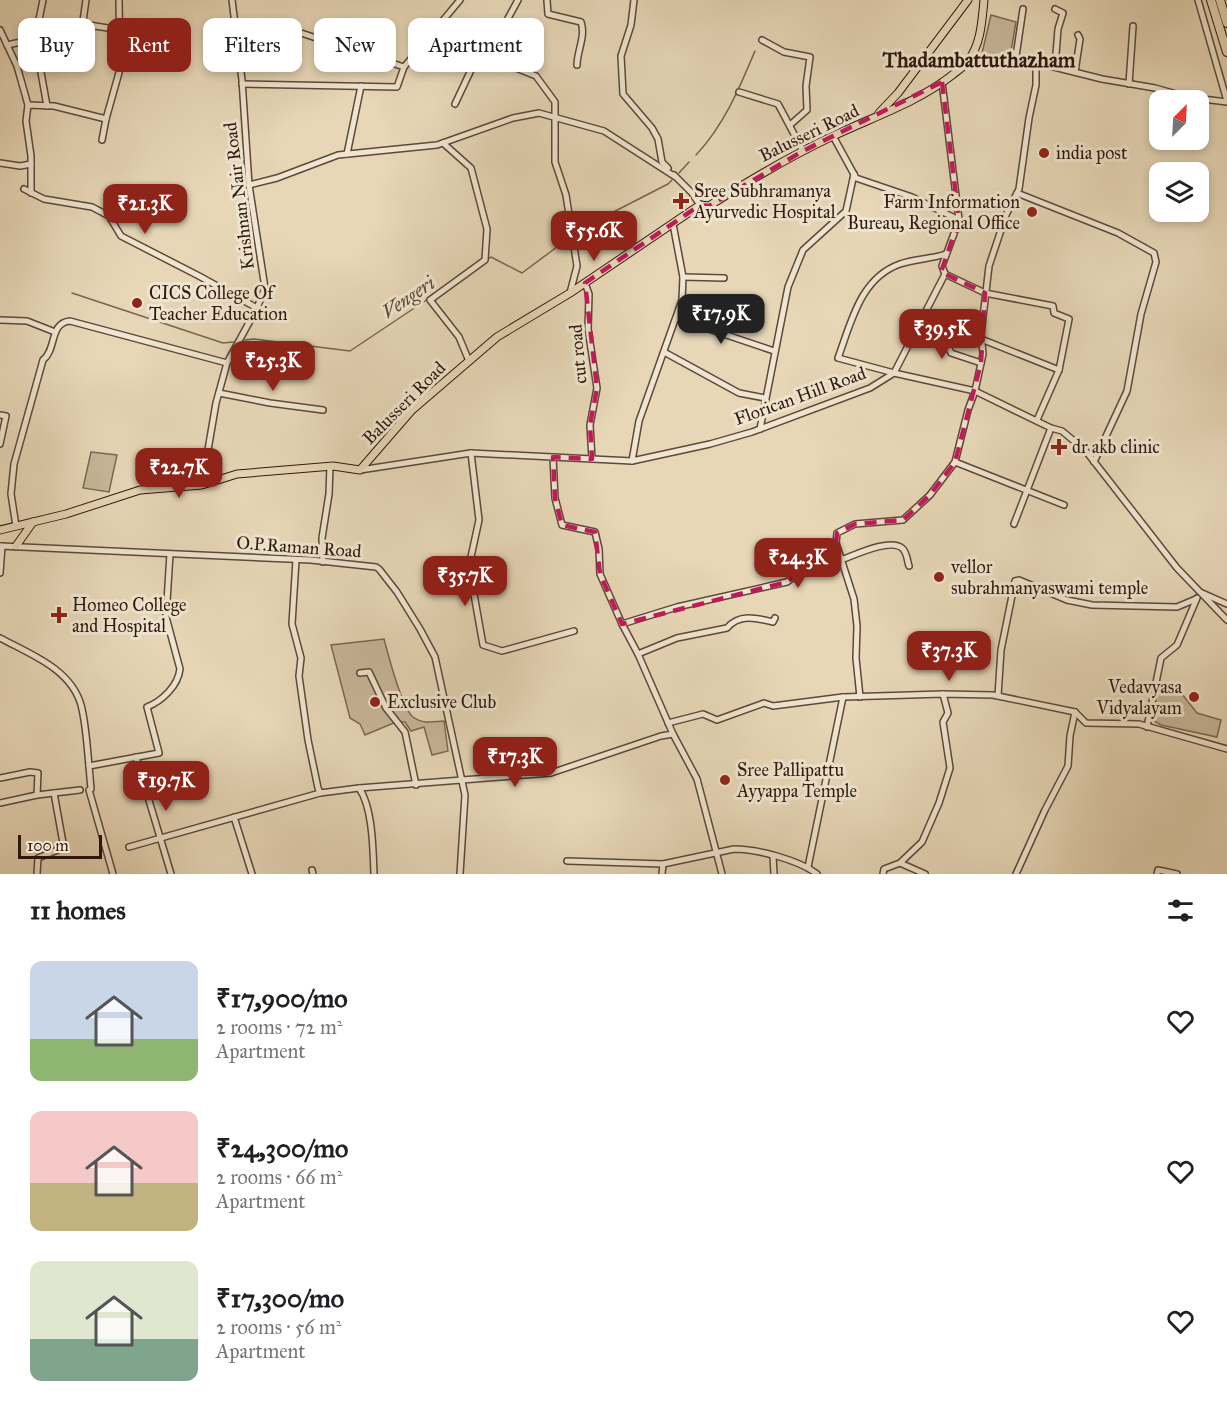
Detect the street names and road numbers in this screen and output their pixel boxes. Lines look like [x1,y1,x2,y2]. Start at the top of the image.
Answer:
street label: Balusseri Road [755,99,863,167]
street label: Krishnan Nair Road [219,121,259,271]
street label: cut road [564,323,592,385]
street label: Balusseri Road [358,357,450,449]
street label: Florican Hill Road [731,362,869,430]
street label: O.P.Raman Road [236,532,362,562]

